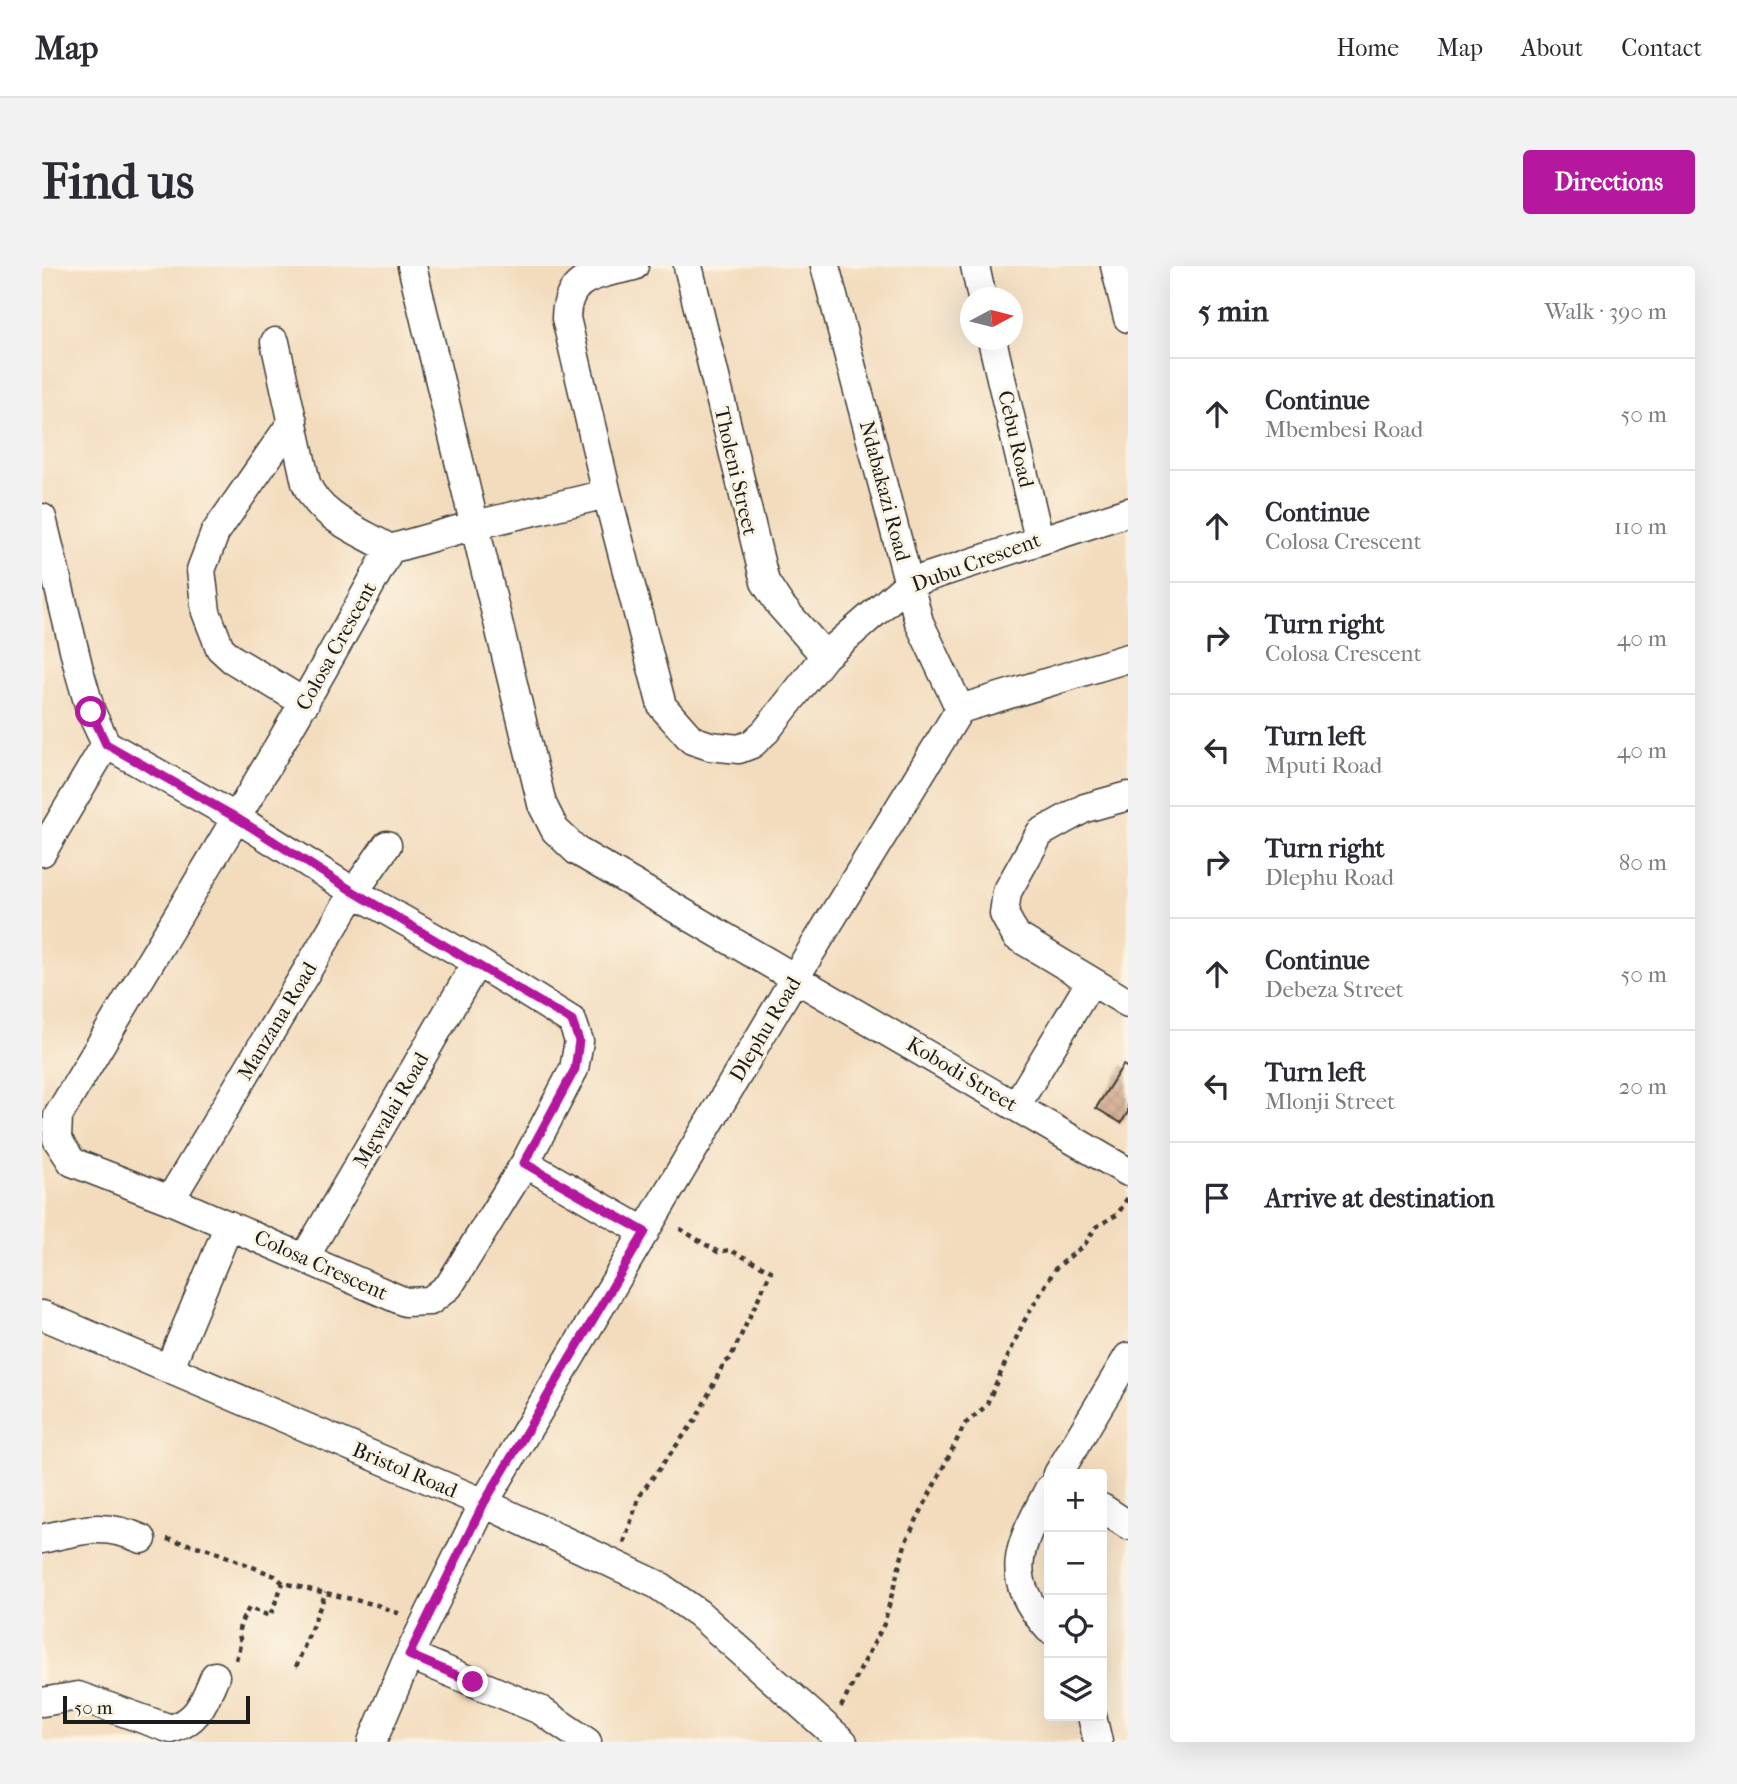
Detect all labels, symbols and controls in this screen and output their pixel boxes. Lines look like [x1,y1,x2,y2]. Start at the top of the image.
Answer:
text: Map [35,29,98,68]
text: Home [1337,34,1399,62]
text: Map [1437,34,1483,62]
text: About [1521,34,1583,62]
text: Contact [1621,34,1702,62]
button: Directions [1523,150,1695,214]
text: Find us [42,153,194,211]
north arrow [960,287,1023,350]
text: 5 min [1198,294,1269,329]
text: Walk · 390 m [1544,298,1667,325]
text: Continue [1265,385,1370,416]
street label: Cebu Road [993,388,1039,490]
icon: ahead [1198,395,1236,433]
text: 50 m [1620,401,1667,428]
street label: Tholeni Street [710,404,763,538]
text: Mbembesi Road [1265,416,1423,443]
street label: Ndabakazi Road [855,418,915,564]
text: Continue [1265,497,1370,528]
icon: ahead [1198,507,1236,545]
text: 110 m [1614,513,1667,540]
street label: Dubu Crescent [908,527,1044,596]
text: Colosa Crescent [1265,528,1422,555]
street label: Colosa Crescent [291,577,381,714]
text: Turn right [1265,609,1385,640]
icon: right [1198,619,1236,657]
text: 40 m [1617,625,1667,652]
text: Colosa Crescent [1265,640,1422,667]
route start [75,696,106,727]
text: Turn left [1265,721,1366,752]
icon: left [1198,731,1236,769]
text: 40 m [1617,737,1667,764]
text: Mputi Road [1265,752,1382,779]
text: Turn right [1265,833,1385,864]
icon: right [1198,843,1236,881]
text: 80 m [1619,849,1667,876]
text: Dlephu Road [1265,864,1394,891]
text: Continue [1265,945,1370,976]
icon: ahead [1198,955,1236,993]
street label: Manzana Road [232,957,322,1084]
text: 50 m [1620,961,1667,988]
street label: Dlephu Road [724,972,806,1086]
text: Debeza Street [1265,976,1404,1003]
street label: Kobodi Street [902,1032,1022,1117]
street label: Mgwalai Road [348,1048,434,1172]
text: Turn left [1265,1057,1366,1088]
icon: left [1198,1067,1236,1105]
text: 20 m [1618,1073,1667,1100]
text: Mlonji Street [1265,1088,1395,1115]
icon: arrive [1198,1179,1236,1217]
text: Arrive at destination [1265,1183,1495,1214]
street label: Colosa Crescent [251,1225,392,1305]
street label: Bristol Road [349,1437,462,1503]
map controls [1044,1469,1107,1721]
button: + [1044,1469,1107,1532]
button: − [1044,1532,1107,1595]
button: locate [1044,1595,1107,1658]
button: layers [1044,1658,1107,1721]
route end [457,1666,488,1697]
scale bar [63,1693,250,1725]
text: 50 m [74,1697,113,1719]

